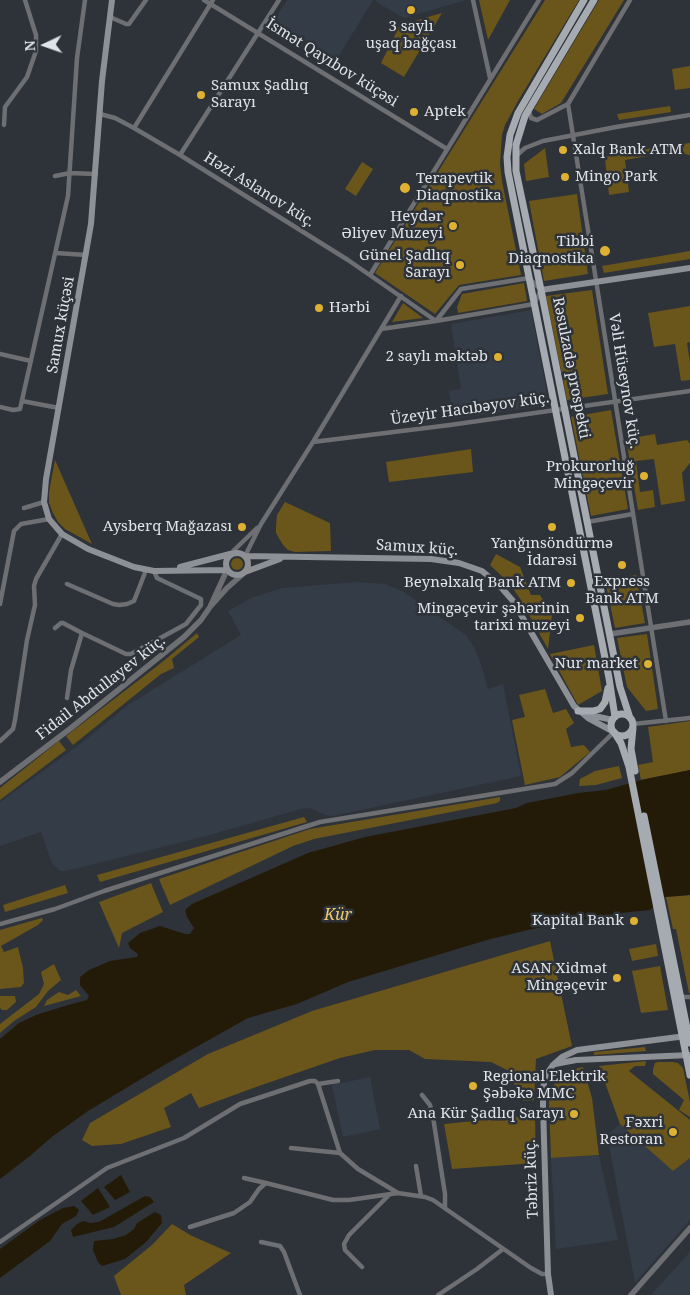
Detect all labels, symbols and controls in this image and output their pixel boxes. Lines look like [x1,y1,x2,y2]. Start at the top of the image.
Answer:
marker: 3 saylı uşaq bağçası [405,4,417,16]
street label: İsmət Qayıbov küçəsi [263,15,401,111]
place label: 3 saylı uşaq bağçası [366,18,456,53]
north arrow [20,20,70,70]
text: N [20,40,39,52]
place label: Samux Şadlıq Sarayı [211,77,308,112]
marker: Samux Şadlıq Sarayı [195,89,207,101]
place label: Aptek [424,103,466,121]
marker: Aptek [408,106,420,118]
place label: Xalq Bank ATM [573,141,683,159]
marker: Xalq Bank ATM [557,144,569,156]
street label: Həzi Aslanov küç. [200,149,318,231]
place label: Mingo Park [575,168,658,186]
place label: Terapevtik Diaqnostika [416,170,502,205]
marker: Mingo Park [559,171,571,183]
marker: Terapevtik Diaqnostika [398,181,412,195]
place label: Heydər Əliyev Muzeyi [342,208,443,243]
marker: Heydər Əliyev Muzeyi [447,220,459,232]
place label: Tibbi Diaqnostika [508,233,594,268]
marker: Tibbi Diaqnostika [598,244,612,258]
place label: Günel Şadlıq Sarayı [359,247,450,282]
marker: Günel Şadlıq Sarayı [454,259,466,271]
street label: Samux küçəsi [44,275,78,375]
street label: Rəsulzadə prospekti [548,296,594,440]
place label: Hərbi [329,299,370,317]
marker: Hərbi [313,302,325,314]
street label: Vəli Hüseynov küç. [604,312,644,450]
place label: 2 saylı məktəb [385,348,488,366]
marker: 2 saylı məktəb [492,351,504,363]
street label: Üzeyir Hacıbəyov küç. [390,389,550,429]
place label: Prokurorluğ Mingəçevir [546,458,634,493]
marker: Prokurorluğ Mingəçevir [638,470,650,482]
place label: Aysberq Mağazası [103,518,232,536]
marker: Aysberq Mağazası [236,521,248,533]
marker: Yanğınsöndürmə İdarəsi [546,521,558,533]
place label: Yanğınsöndürmə İdarəsi [491,535,613,570]
street label: Samux küç. [375,536,459,560]
marker: Express Bank ATM [616,559,628,571]
place label: Express Bank ATM [585,573,659,608]
place label: Beynəlxalq Bank ATM [404,574,561,592]
marker: Beynəlxalq Bank ATM [565,577,577,589]
place label: Mingəçevir şəhərinin tarixi muzeyi [417,600,570,635]
marker: Mingəçevir şəhərinin tarixi muzeyi [574,612,586,624]
street label: Fidail Abdullayev küç. [33,632,169,744]
place label: Nur market [555,655,638,673]
marker: Nur market [642,658,654,670]
water label: Kür [324,905,352,925]
place label: Kapital Bank [532,912,624,930]
marker: Kapital Bank [628,915,640,927]
place label: ASAN Xidmət Mingəçevir [511,960,607,995]
marker: ASAN Xidmət Mingəçevir [611,972,623,984]
place label: Regional Elektrik Şəbəkə MMC [483,1068,606,1103]
marker: Regional Elektrik Şəbəkə MMC [467,1080,479,1092]
place label: Ana Kür Şadlıq Sarayı [408,1105,564,1123]
marker: Ana Kür Şadlıq Sarayı [568,1108,580,1120]
place label: Fəxri Restoran [600,1114,663,1149]
marker: Fəxri Restoran [667,1126,679,1138]
street label: Təbriz küç. [522,1139,542,1219]

